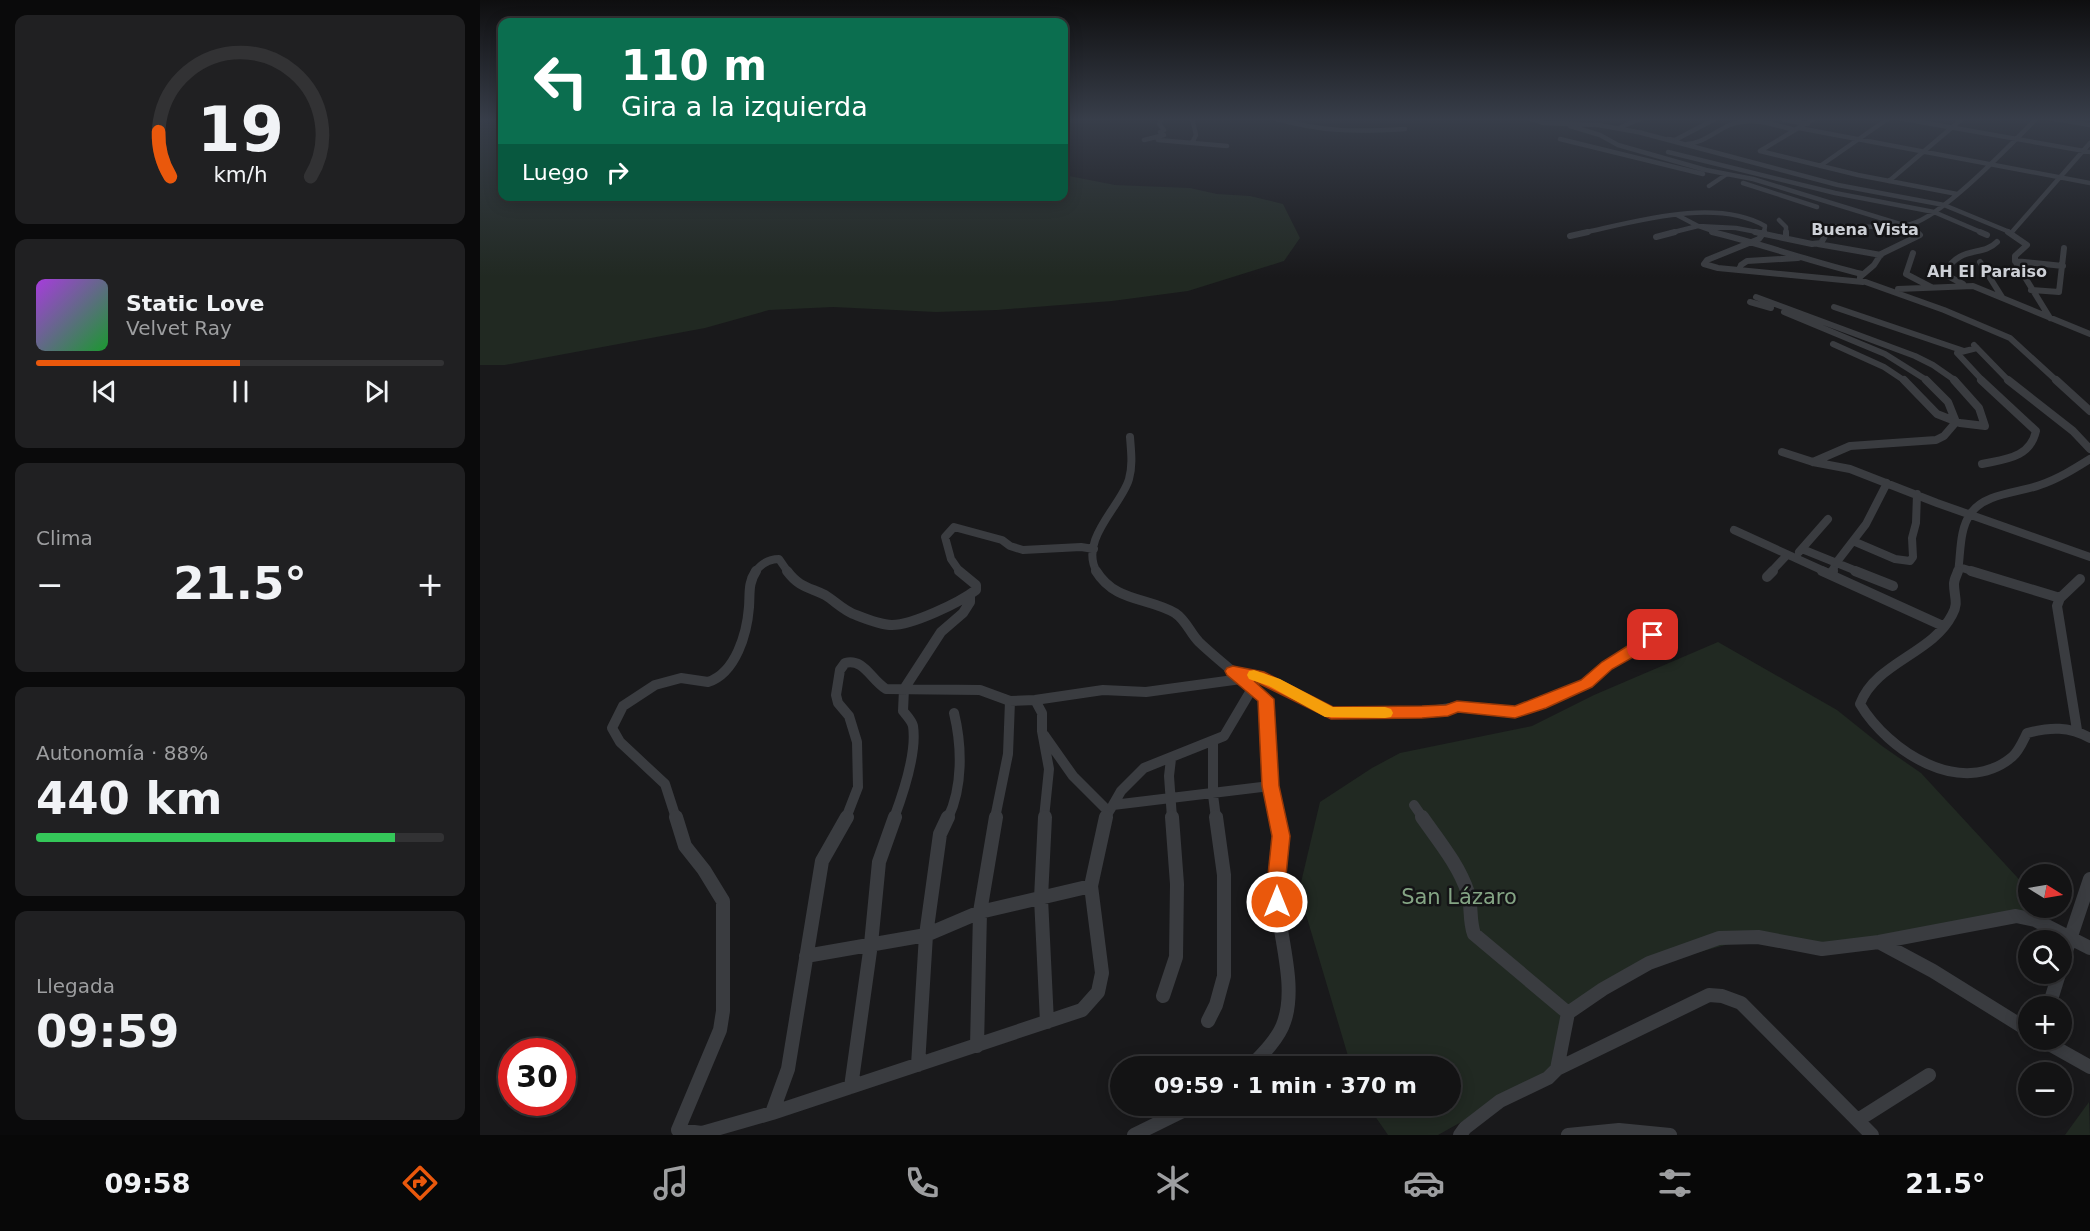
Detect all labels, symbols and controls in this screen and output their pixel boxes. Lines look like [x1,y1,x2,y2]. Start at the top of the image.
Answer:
text: 110 m [621,41,767,90]
icon: left [522,42,600,120]
text: Gira a la izquierda [621,91,868,122]
text: 19 [197,93,283,166]
icon: right [601,156,634,189]
text: Luego [522,160,589,185]
text: km/h [213,162,267,187]
district label: Buena Vista [1811,220,1919,239]
district label: AH El Paraiso [1927,262,2047,281]
text: Static Love [126,291,264,316]
text: Velvet Ray [126,316,232,340]
icon: previous [88,375,121,408]
icon: pause [224,375,257,408]
icon: next [360,375,393,408]
text: Clima [36,526,93,550]
text: 21.5° [173,557,307,610]
text: − [36,565,64,604]
text: + [416,565,444,604]
pin [1627,609,1678,660]
icon: arrive [1636,618,1669,651]
text: Autonomía · 88% [36,741,208,765]
text: 440 km [36,772,222,825]
north arrow [2018,864,2072,918]
map controls [2018,864,2072,1116]
position arrow [1245,870,1309,934]
park label: San Lázaro [1401,885,1517,909]
button: search [2018,930,2072,984]
text: Llegada [36,974,115,998]
button: + [2018,996,2072,1050]
text: 09:59 [36,1005,179,1058]
speed limit sign: 30 [498,1038,576,1116]
button: − [2018,1062,2072,1116]
text: 09:59 · 1 min · 370 m [1154,1073,1417,1098]
icon: directions [399,1162,441,1204]
icon: music [650,1162,692,1204]
icon: phone [901,1162,943,1204]
icon: climate [1152,1162,1194,1204]
icon: car [1403,1162,1445,1204]
icon: filters [1654,1162,1696,1204]
text: 09:58 [104,1168,190,1199]
text: 21.5° [1905,1168,1985,1199]

